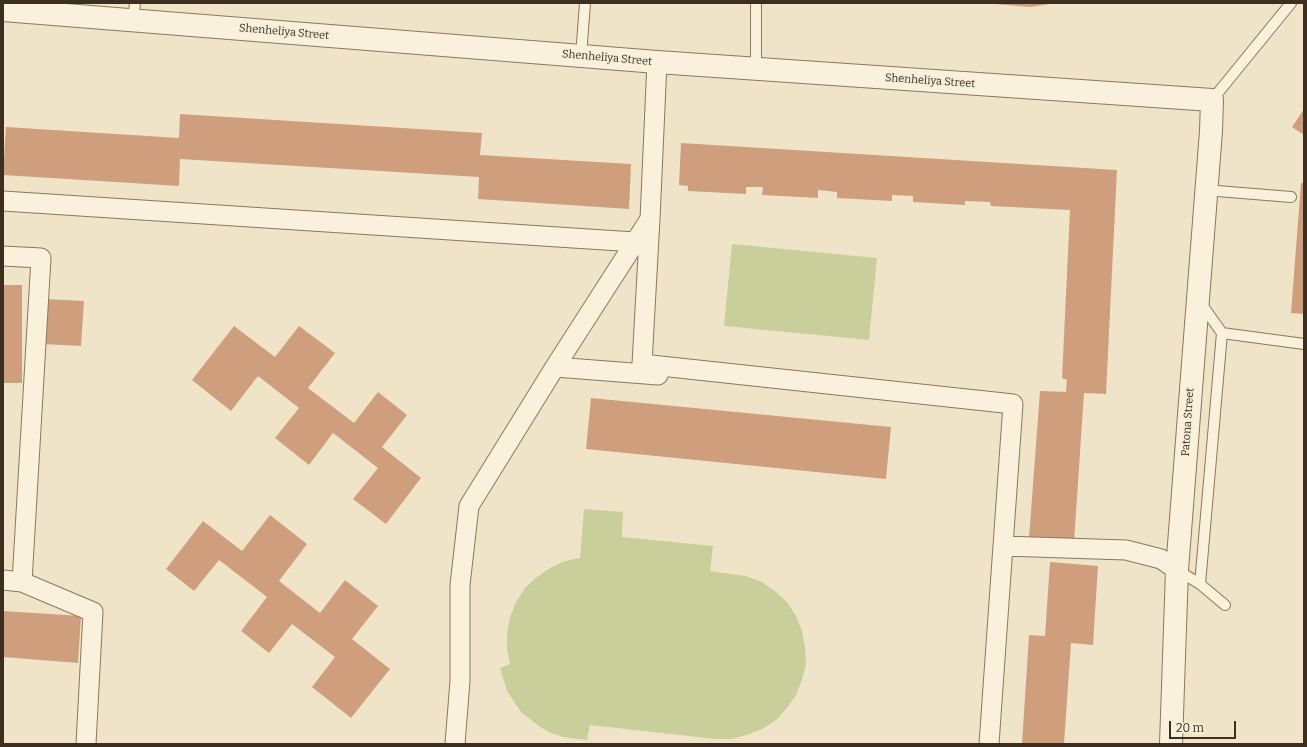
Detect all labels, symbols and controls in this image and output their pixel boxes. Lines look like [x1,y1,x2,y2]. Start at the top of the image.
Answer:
street label: Shenheliya Street [238,21,330,43]
street label: Shenheliya Street [561,47,653,69]
street label: Shenheliya Street [884,71,976,91]
street label: Patona Street [1179,387,1197,457]
scale bar [1171,713,1238,739]
text: 20 m [1176,721,1204,735]

